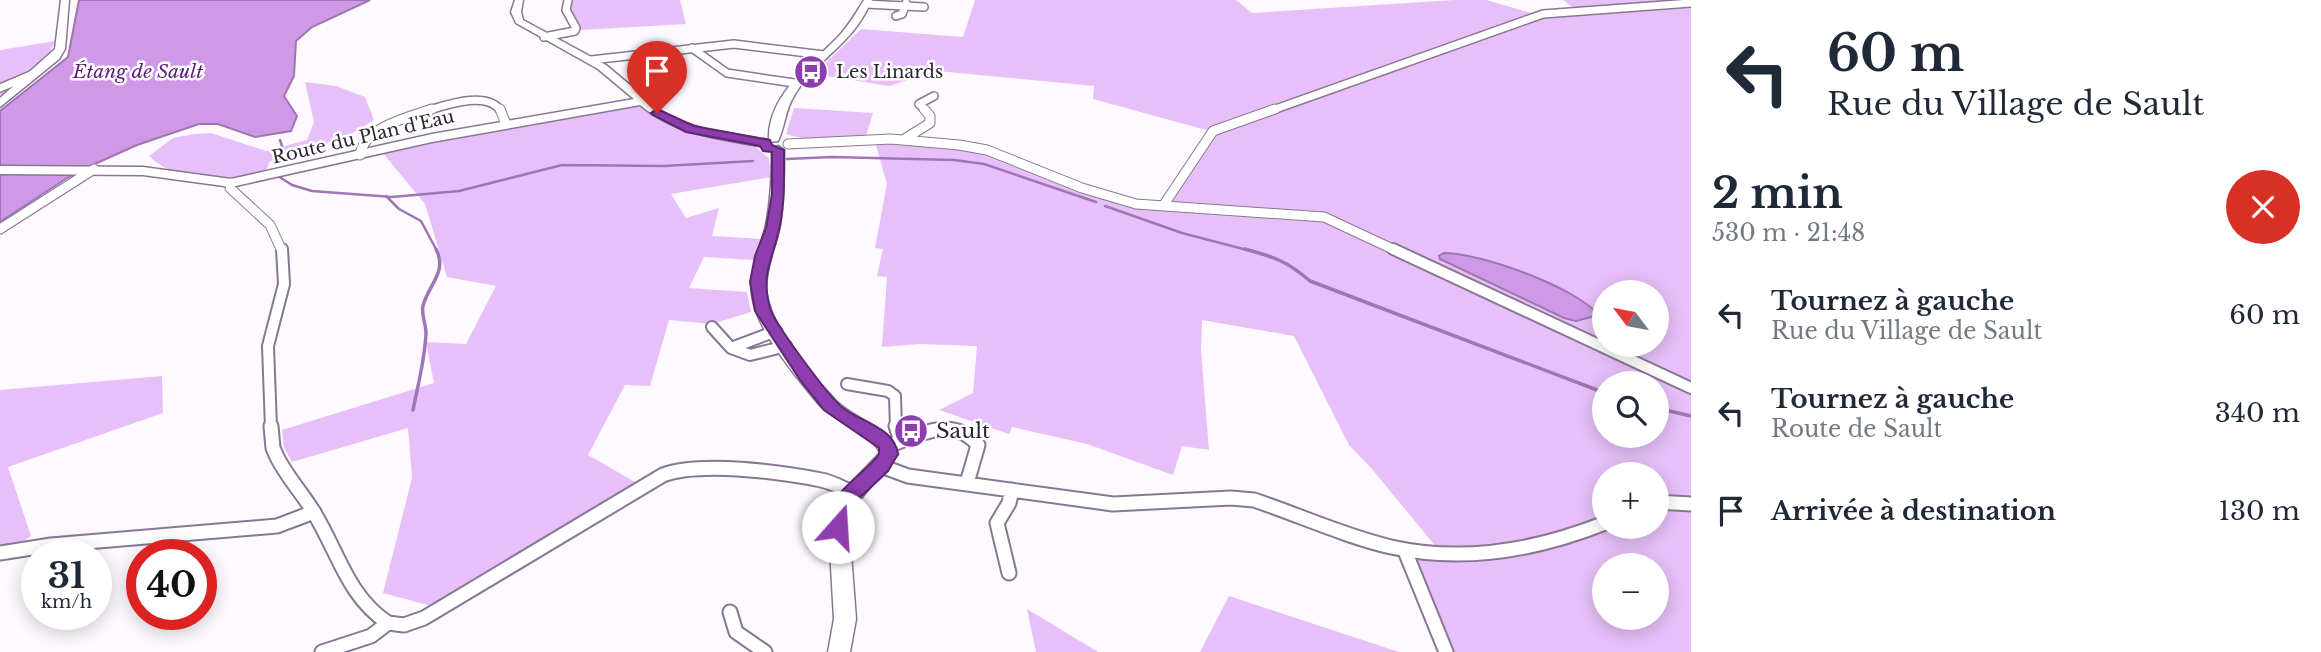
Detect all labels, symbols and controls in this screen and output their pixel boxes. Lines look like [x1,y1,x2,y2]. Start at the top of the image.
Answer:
text: 60 m [1827,23,1964,84]
icon: left [1712,28,1803,119]
pin [627,41,687,113]
icon: arrive [638,52,676,90]
bus stop icon: Les Linards [792,53,830,91]
water label: Étang de Sault [72,60,203,83]
place label: Les Linards [836,61,943,83]
text: Rue du Village de Sault [1827,84,2204,124]
street label: Route du Plan d'Eau [270,105,456,169]
text: 2 min [1712,167,1843,219]
button: close [2226,170,2300,244]
text: 530 m · 21:48 [1712,219,1865,247]
north arrow [1592,280,1670,357]
map controls [1592,280,1669,630]
text: Tournez à gauche [1771,285,2014,317]
icon: left [1712,296,1750,334]
text: 60 m [2229,299,2300,331]
text: Rue du Village de Sault [1771,317,2042,345]
button: search [1592,371,1669,448]
text: Tournez à gauche [1771,383,2014,415]
icon: left [1712,394,1750,432]
text: 340 m [2215,397,2300,429]
bus stop icon: Sault [892,412,930,450]
text: Route de Sault [1771,415,1942,443]
place label: Sault [936,418,990,444]
button: + [1592,462,1669,539]
position arrow [801,490,875,564]
icon: arrive [1712,492,1750,530]
text: Arrivée à destination [1771,495,2056,527]
text: 130 m [2218,495,2300,527]
speed limit sign: 40 [126,539,217,630]
button: − [1592,553,1669,630]
text: 31 [48,554,85,597]
text: km/h [41,591,92,613]

